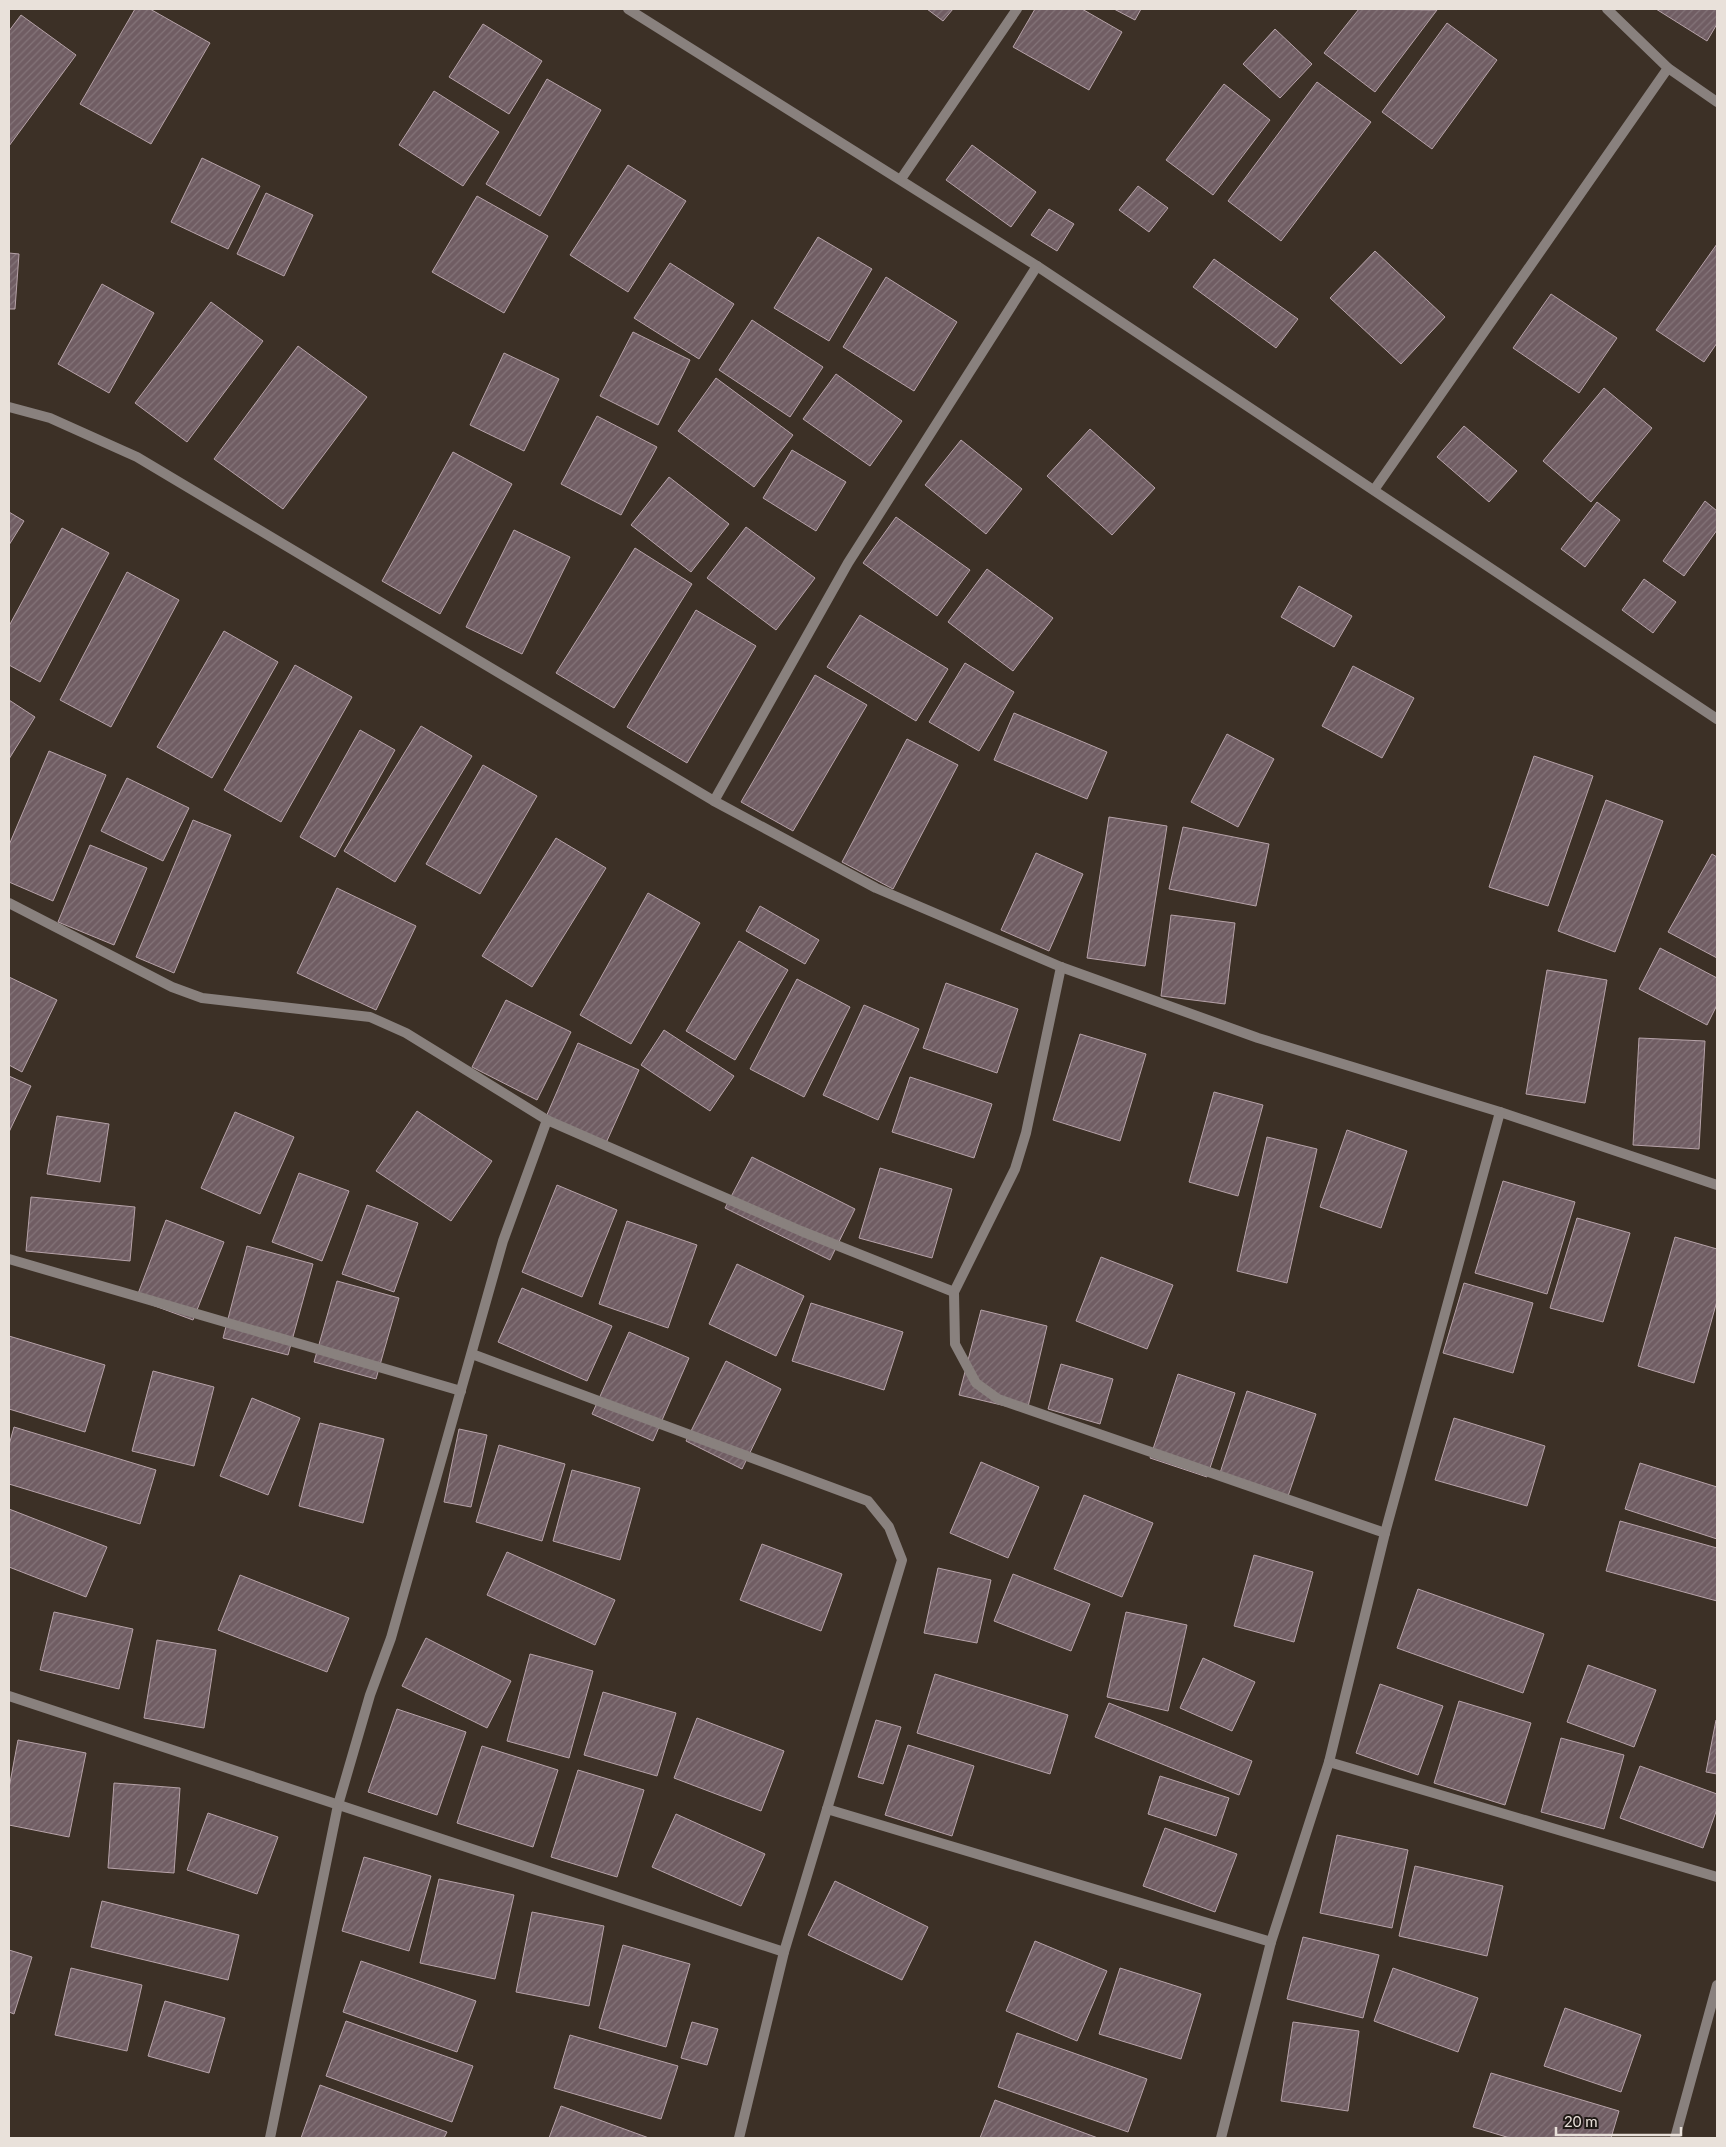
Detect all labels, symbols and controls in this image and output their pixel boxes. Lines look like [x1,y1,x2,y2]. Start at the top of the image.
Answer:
scale bar [1556,2104,1681,2136]
text: 20 m [1564,2112,1598,2130]

